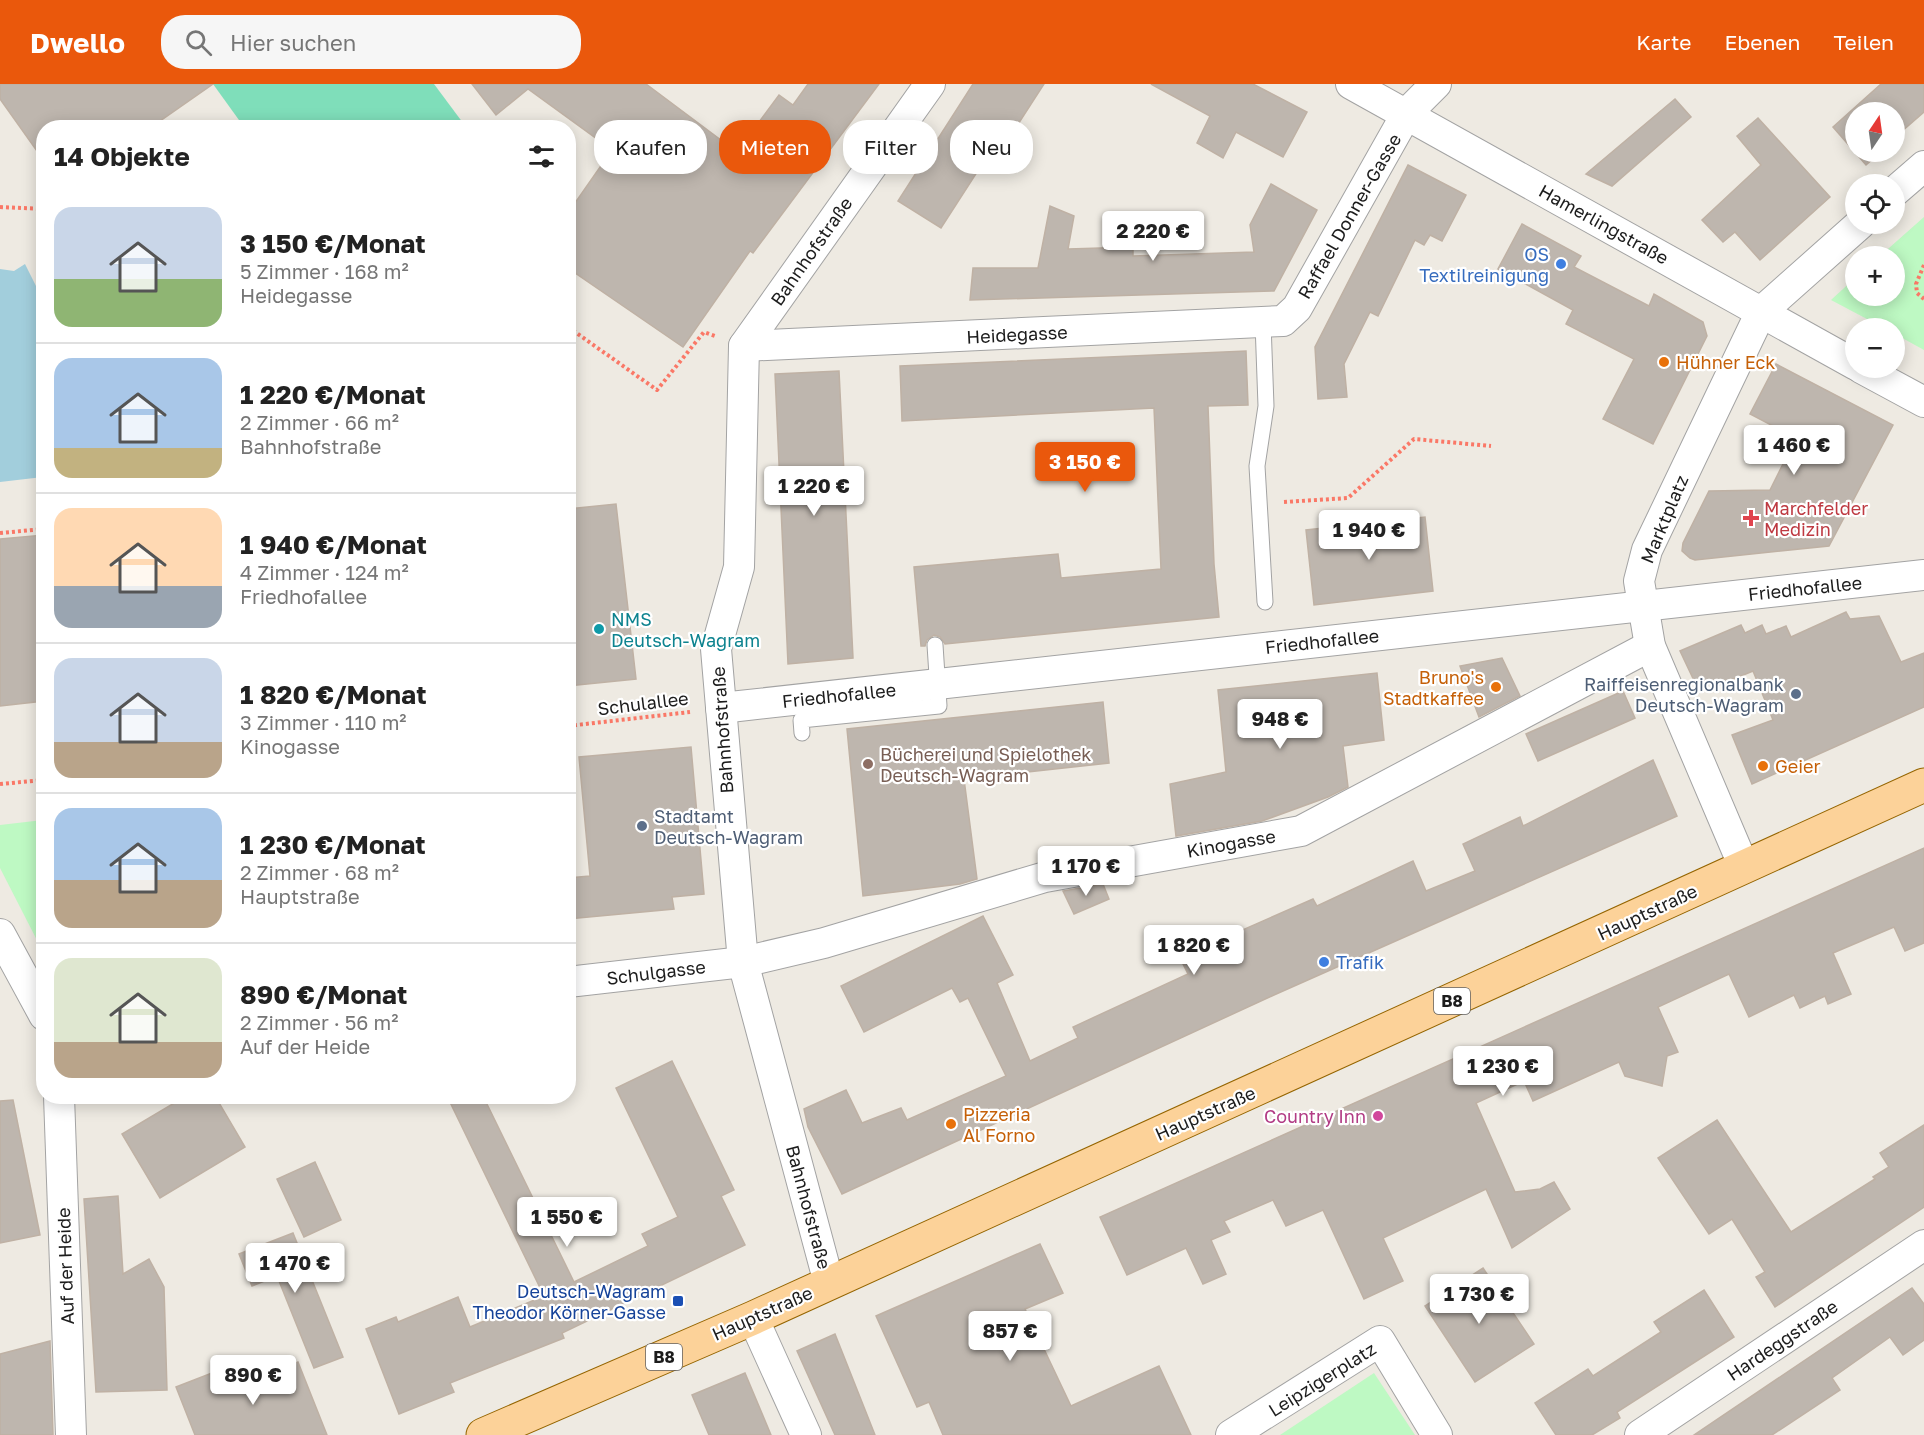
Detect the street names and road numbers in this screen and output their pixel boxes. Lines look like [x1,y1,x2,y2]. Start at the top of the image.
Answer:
street label: Raffael Donner-Gasse [1293,129,1405,303]
street label: Hamerlingstraße [1535,179,1673,269]
street label: Bahnhofstraße [765,193,857,309]
street label: Heidegasse [966,320,1068,348]
street label: Marktplatz [1636,471,1692,567]
street label: Friedhofallee [1747,571,1863,605]
street label: Friedhofallee [1264,624,1380,658]
street label: Bahnhofstraße [707,666,737,794]
street label: Friedhofallee [781,678,897,712]
street label: Schulallee [596,687,690,719]
street label: Kinogasse [1185,824,1277,862]
street label: Hauptstraße [1594,879,1700,945]
street label: Schulgasse [605,955,707,989]
road number: B8 [1434,988,1470,1014]
street label: Hauptstraße [1151,1081,1259,1145]
street label: Bahnhofstraße [782,1143,836,1271]
street label: Auf der Heide [52,1207,78,1325]
street label: Hauptstraße [708,1281,816,1345]
street label: Hardeggstraße [1722,1295,1842,1385]
street label: Leipzigerplatz [1264,1337,1380,1421]
road number: B8 [646,1344,682,1370]

